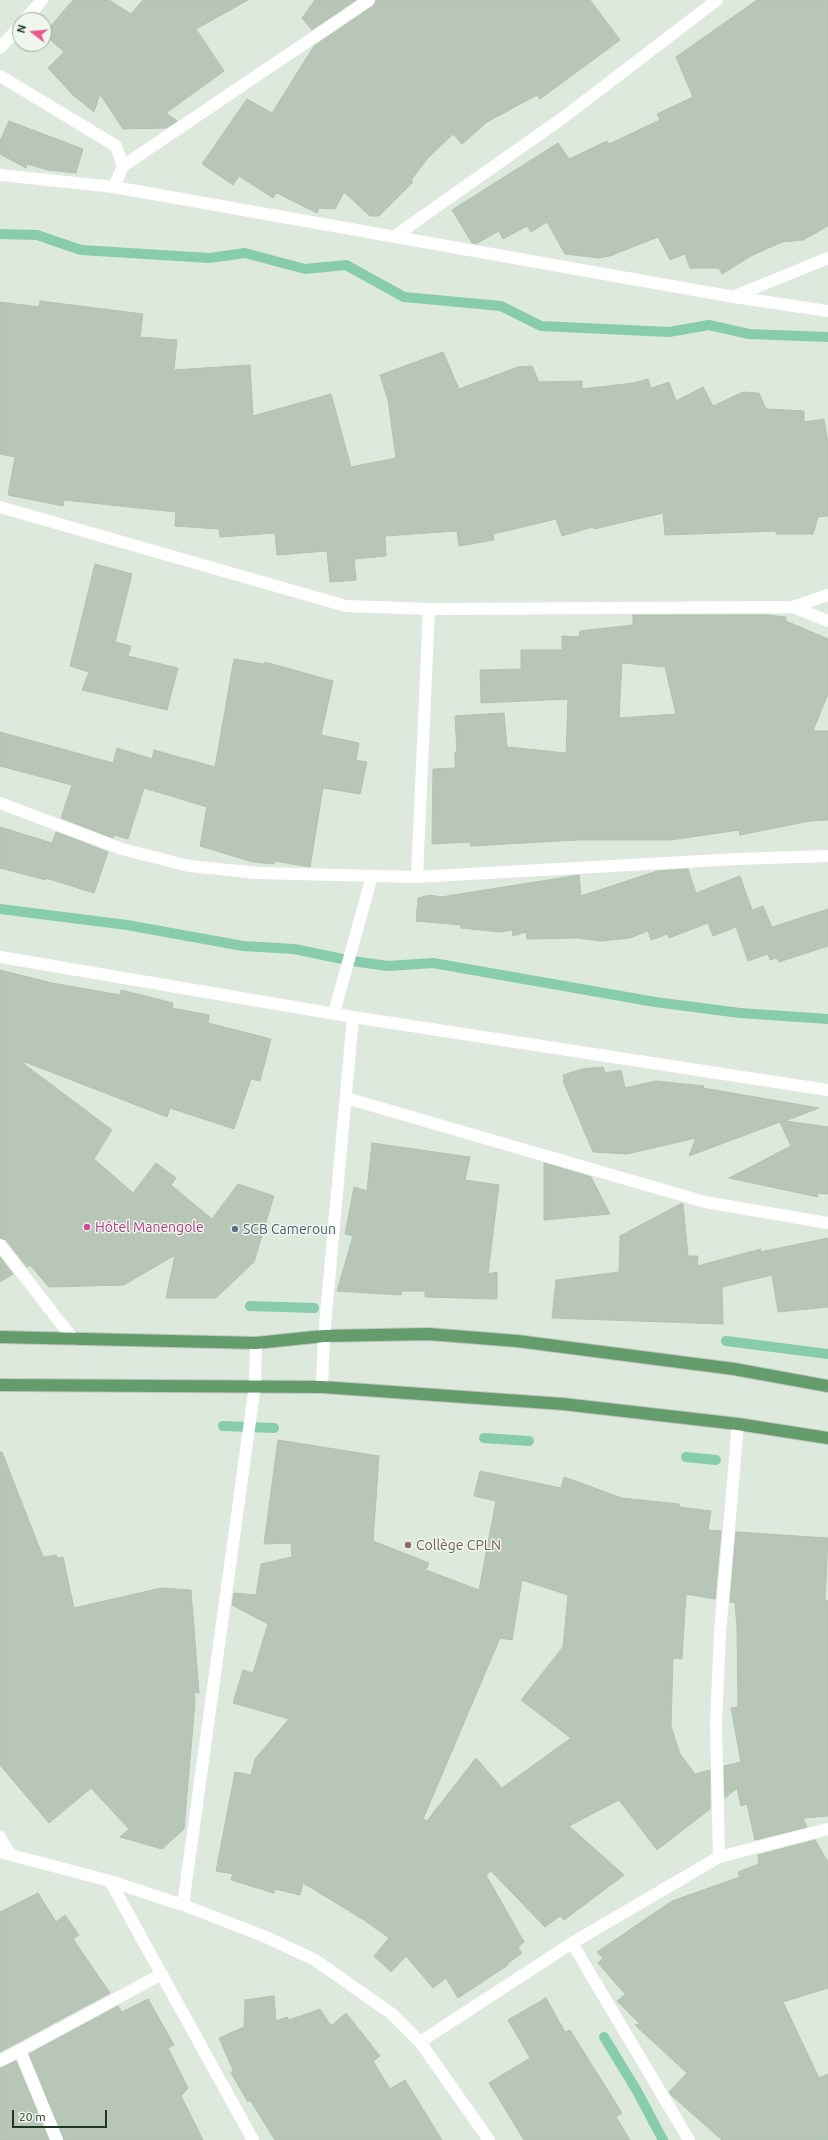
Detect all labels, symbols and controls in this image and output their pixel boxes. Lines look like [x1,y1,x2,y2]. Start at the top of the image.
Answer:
north arrow [12,12,52,52]
text: N [15,23,28,35]
place label: Hôtel Manengole [95,1219,204,1235]
place label: SCB Cameroun [243,1221,336,1237]
marker: Hôtel Manengole [82,1222,92,1232]
marker: SCB Cameroun [230,1224,240,1234]
place label: Collège CPLN [416,1537,501,1553]
marker: Collège CPLN [403,1540,413,1550]
scale bar [14,2102,109,2128]
text: 20 m [19,2110,46,2123]

